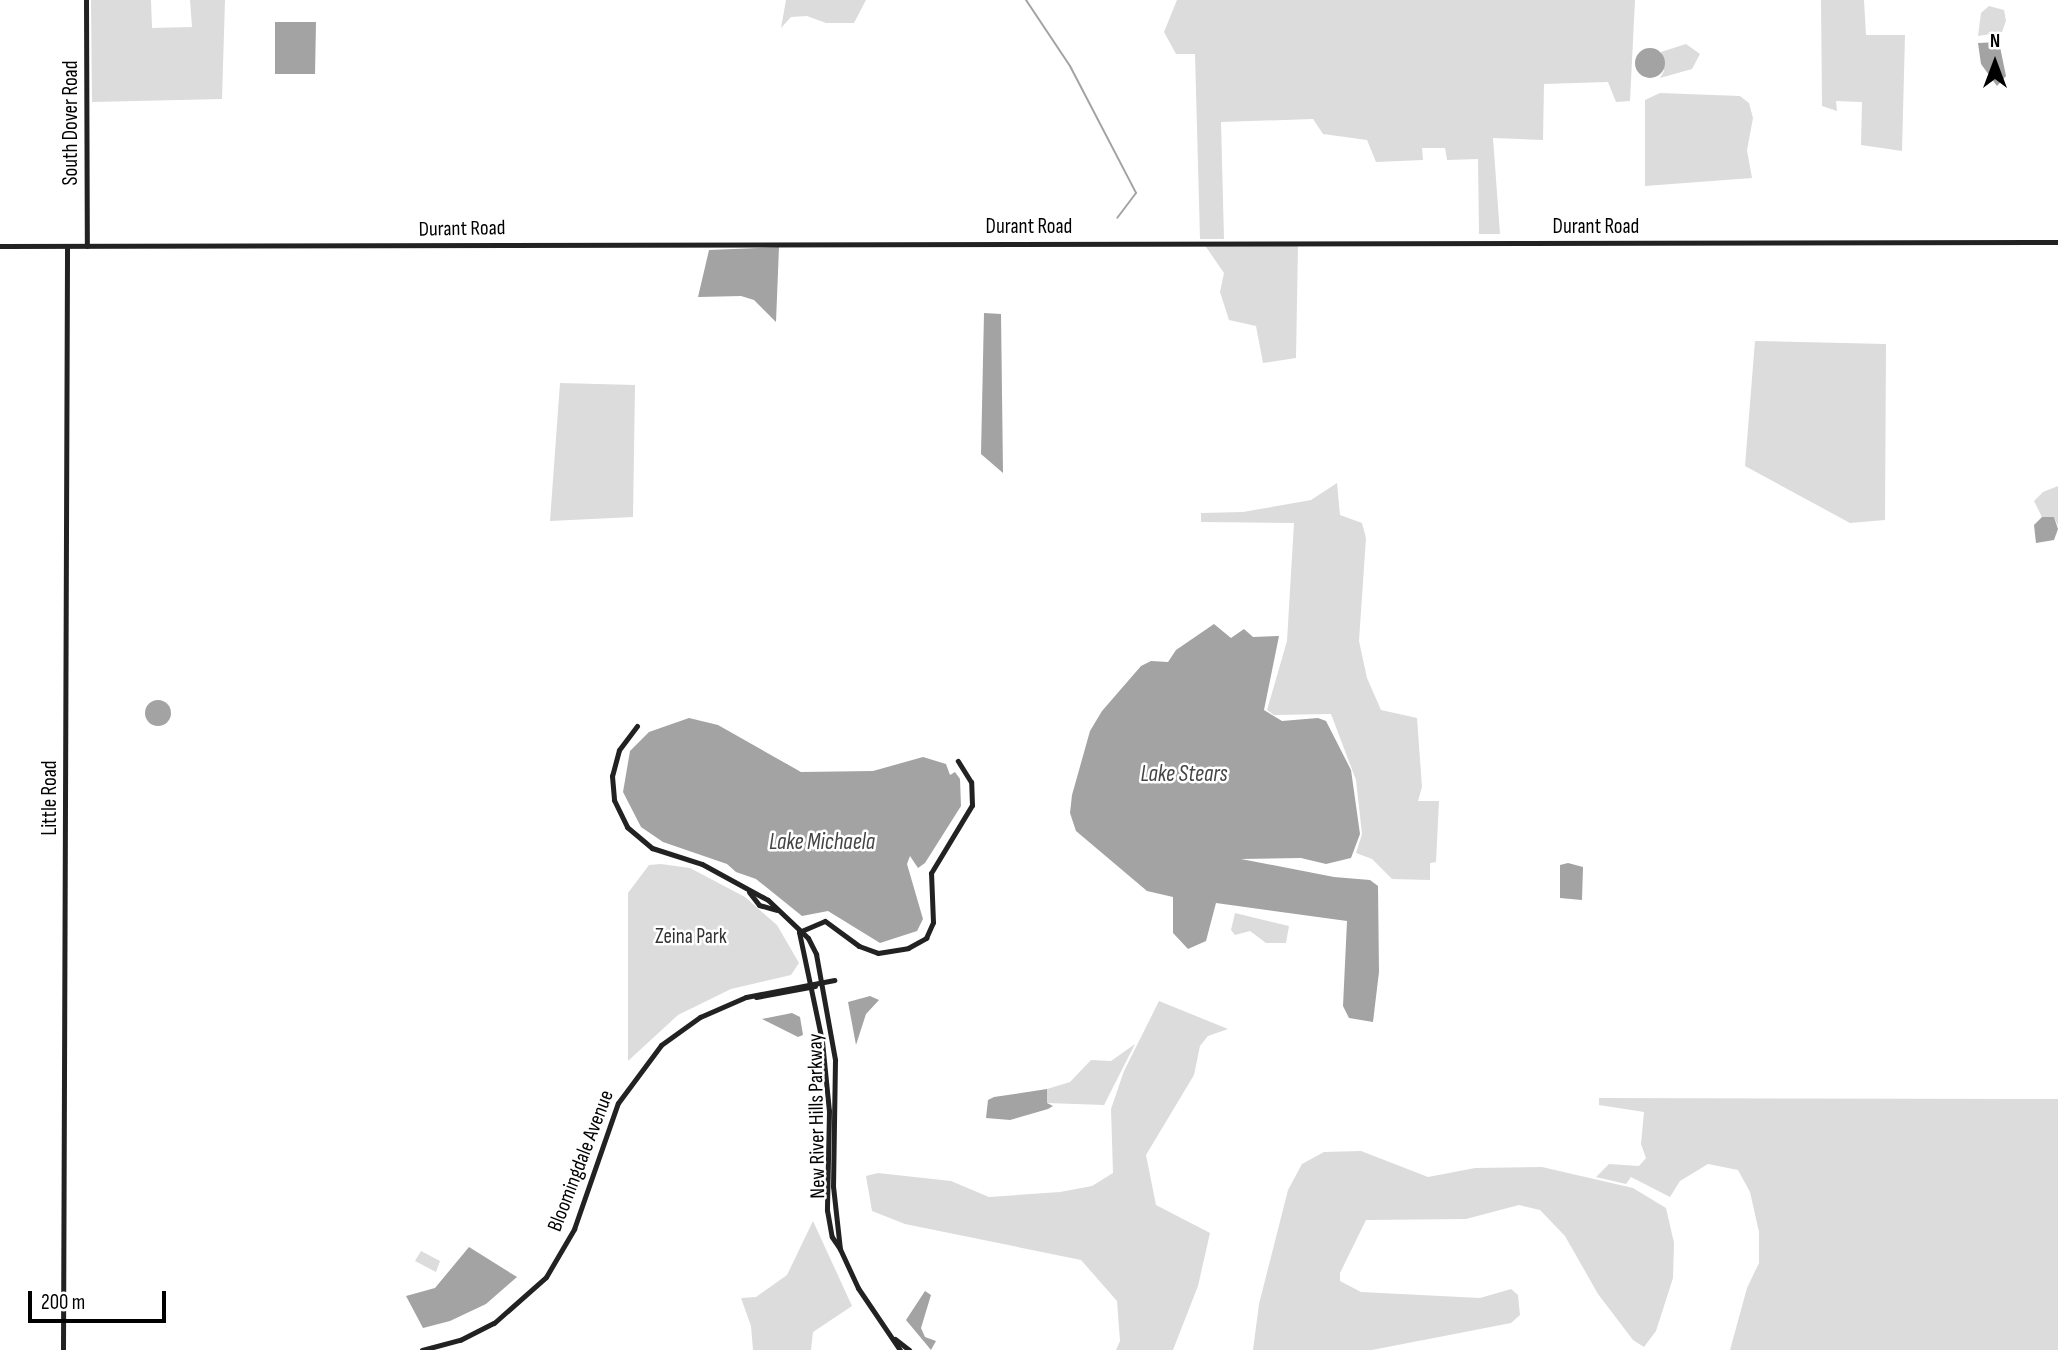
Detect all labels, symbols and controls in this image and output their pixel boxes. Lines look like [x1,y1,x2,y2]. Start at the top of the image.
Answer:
north arrow [1960,28,2030,98]
text: N [1990,30,2000,53]
street label: South Dover Road [58,61,84,185]
street label: Durant Road [986,214,1072,240]
street label: Durant Road [1553,214,1639,240]
street label: Durant Road [418,216,506,242]
street label: Little Road [37,760,63,836]
water label: Lake Stears [1140,760,1228,788]
water label: Lake Michaela [769,828,875,856]
park label: Zeina Park [655,924,727,950]
street label: New River Hills Parkway [803,1033,831,1199]
street label: Bloomingdale Avenue [542,1087,620,1235]
scale bar [32,1276,170,1320]
text: 200 m [41,1290,85,1315]

